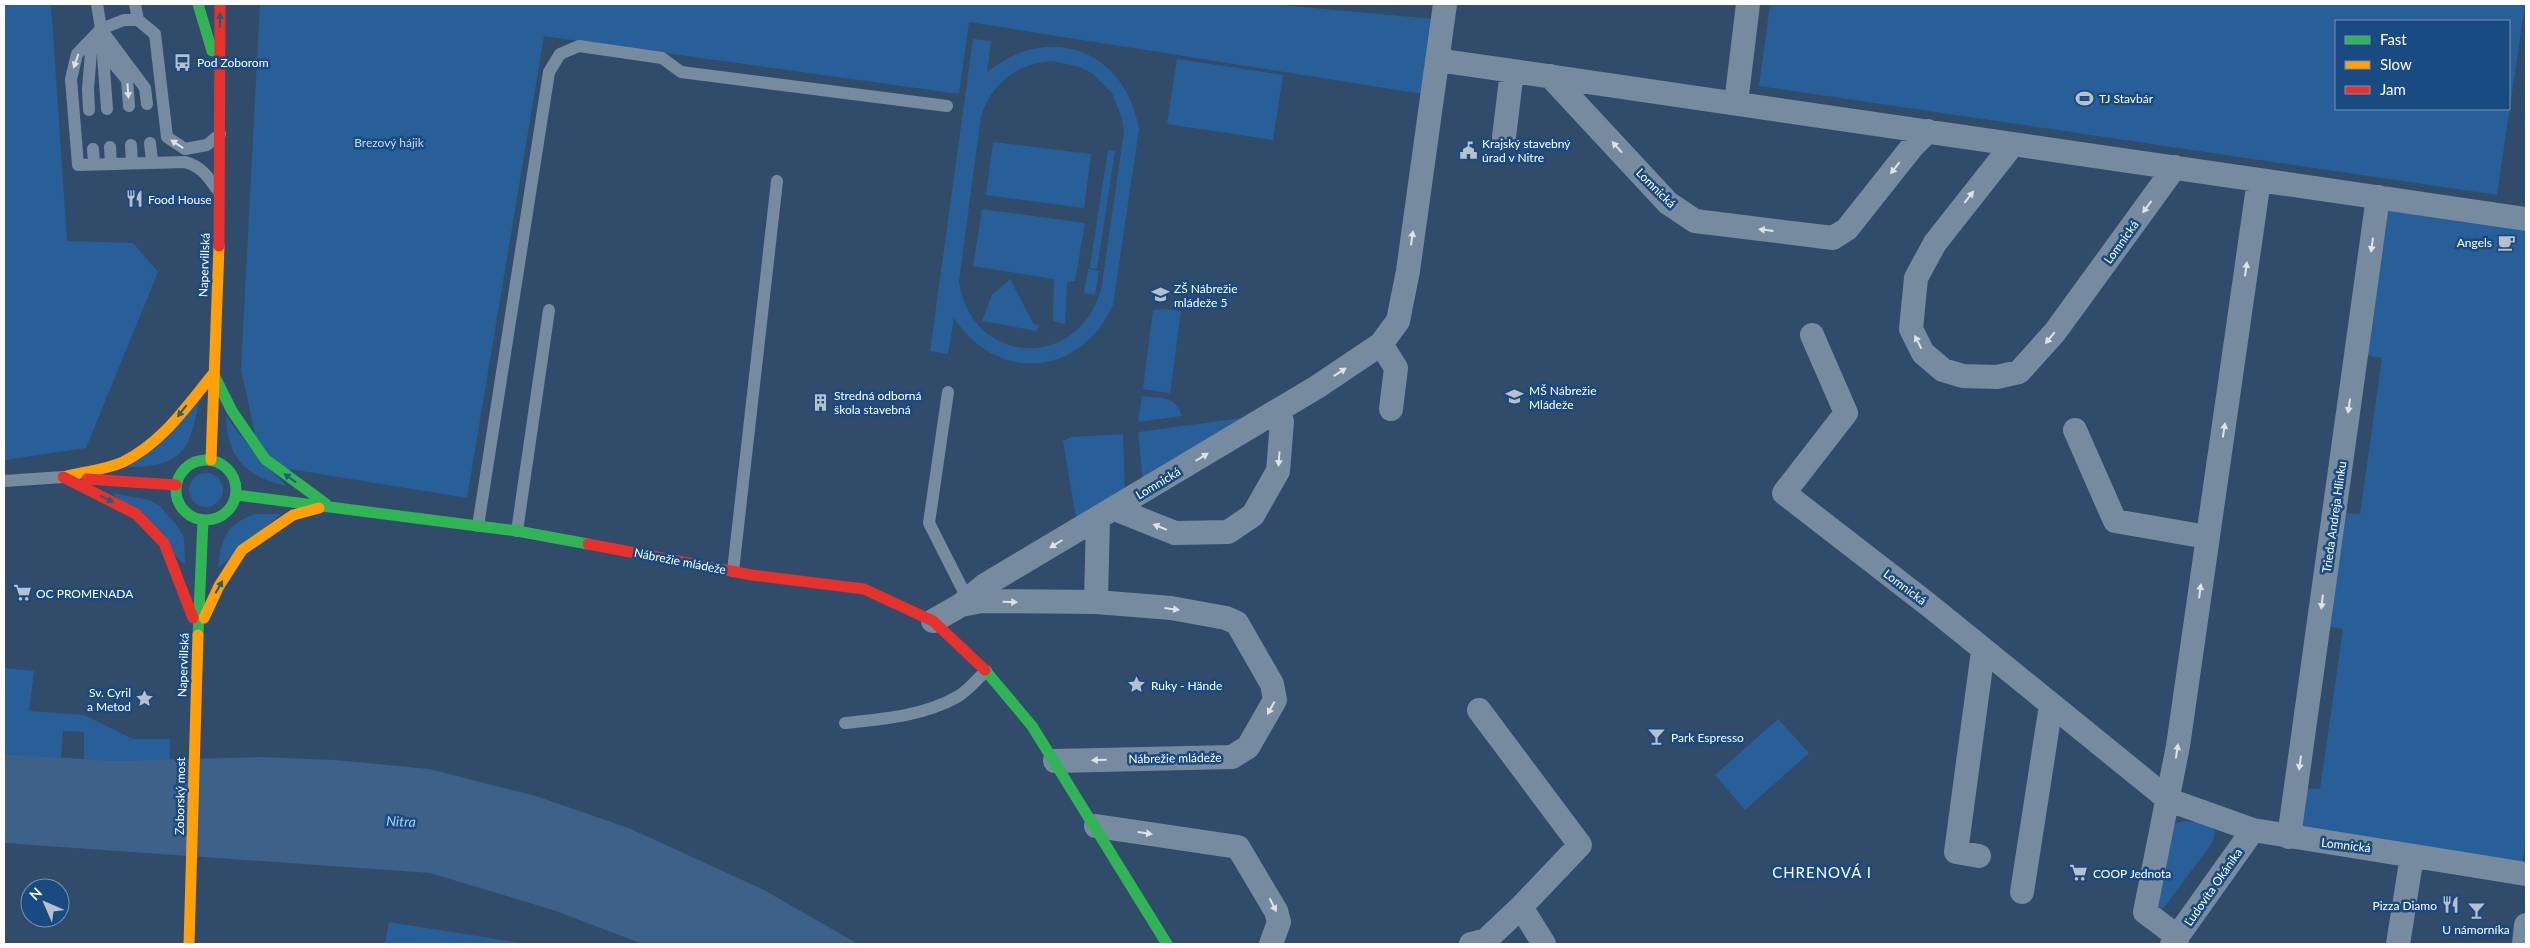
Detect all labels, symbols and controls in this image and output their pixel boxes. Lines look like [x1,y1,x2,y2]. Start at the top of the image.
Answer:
one-way arrow [216,12,224,28]
legend [2335,20,2510,110]
text: Fast [2380,30,2407,48]
bus stop icon: Pod Zoborom [173,52,193,72]
one-way arrow [72,53,80,68]
place label: Pod Zoborom [197,55,269,70]
text: Slow [2380,55,2412,73]
text: Jam [2380,80,2406,98]
one-way arrow [124,83,132,99]
sports icon: TJ Stavbár [2075,88,2095,108]
place label: TJ Stavbár [2099,91,2154,106]
park label: Brezový hájik [354,135,425,150]
place label: Krajský stavebný úrad v Nitre [1482,136,1571,165]
one-way arrow [170,139,184,149]
public building icon: Krajský stavebný úrad v Nitre [1458,140,1478,160]
one-way arrow [1611,141,1623,153]
one-way arrow [1890,161,1901,174]
street label: Lomnická [1633,165,1679,211]
restaurant icon: Food House [124,189,144,209]
one-way arrow [1964,190,1974,204]
place label: Food House [148,192,212,207]
one-way arrow [2141,200,2152,213]
street label: Lomnická [2100,217,2142,267]
one-way arrow [1758,226,1774,234]
one-way arrow [1408,230,1416,246]
cafe icon: Angels [2496,232,2516,252]
street label: Napervillská [195,233,213,297]
place label: Angels [2457,235,2492,250]
one-way arrow [2368,238,2376,254]
one-way arrow [2242,261,2250,277]
place label: ZŠ Nábrežie mládeže 5 [1174,281,1238,310]
school or university icon: ZŠ Nábrežie mládeže 5 [1150,285,1170,305]
one-way arrow [2045,331,2056,344]
one-way arrow [1914,335,1922,349]
one-way arrow [1334,367,1347,377]
place label: MŠ Nábrežie Mládeže [1529,383,1597,412]
school or university icon: MŠ Nábrežie Mládeže [1505,387,1525,407]
place label: Stredná odborná škola stavebná [834,388,922,417]
building icon: Stredná odborná škola stavebná [810,392,830,412]
one-way arrow [2345,398,2353,414]
one-way arrow [177,405,188,418]
one-way arrow [2220,421,2228,437]
one-way arrow [1275,451,1283,467]
one-way arrow [1195,452,1208,461]
street label: Trieda Andreja Hlinku [2319,460,2349,574]
street label: Lomnická [1133,464,1183,502]
one-way arrow [283,473,297,483]
one-way arrow [100,495,114,503]
one-way arrow [1153,522,1167,530]
one-way arrow [1050,539,1063,548]
street label: Nábrežie mládeže [633,545,727,577]
street label: Lomnická [1881,566,1929,608]
one-way arrow [215,579,223,594]
one-way arrow [2196,582,2204,598]
supermarket icon: OC PROMENADA [12,583,32,603]
place label: OC PROMENADA [36,586,134,601]
one-way arrow [2318,594,2326,610]
one-way arrow [1002,598,1018,606]
one-way arrow [1164,605,1180,613]
street label: Napervillská [174,633,192,697]
place icon: Ruky - Hände [1127,675,1147,695]
place label: Ruky - Hände [1151,678,1222,693]
place label: Sv. Cyril a Metod [87,685,131,714]
place icon: Sv. Cyril a Metod [135,689,155,709]
one-way arrow [1266,701,1275,714]
bar icon: Park Espresso [1647,727,1667,747]
place label: Park Espresso [1671,730,1744,745]
one-way arrow [2173,743,2181,759]
street label: Nábrežie mládeže [1128,750,1222,766]
one-way arrow [2296,755,2304,771]
street label: Zoborský most [172,756,188,835]
one-way arrow [1090,756,1106,764]
water label: Nitra [386,812,416,830]
one-way arrow [1137,829,1153,837]
street label: Lomnická [2320,835,2372,855]
street label: Ľudovíta Okánika [2181,845,2245,929]
district label: CHRENOVÁ I [1772,863,1872,881]
supermarket icon: COOP Jednota [2069,863,2089,883]
place label: COOP Jednota [2093,866,2171,881]
north arrow [20,878,70,928]
text: N [26,884,45,903]
restaurant icon: Pizza Diamo [2441,895,2461,915]
one-way arrow [1269,898,1277,913]
place label: Pizza Diamo [2373,898,2437,913]
bar icon: U námorníka [2466,900,2486,920]
place label: U námorníka [2442,922,2510,937]

